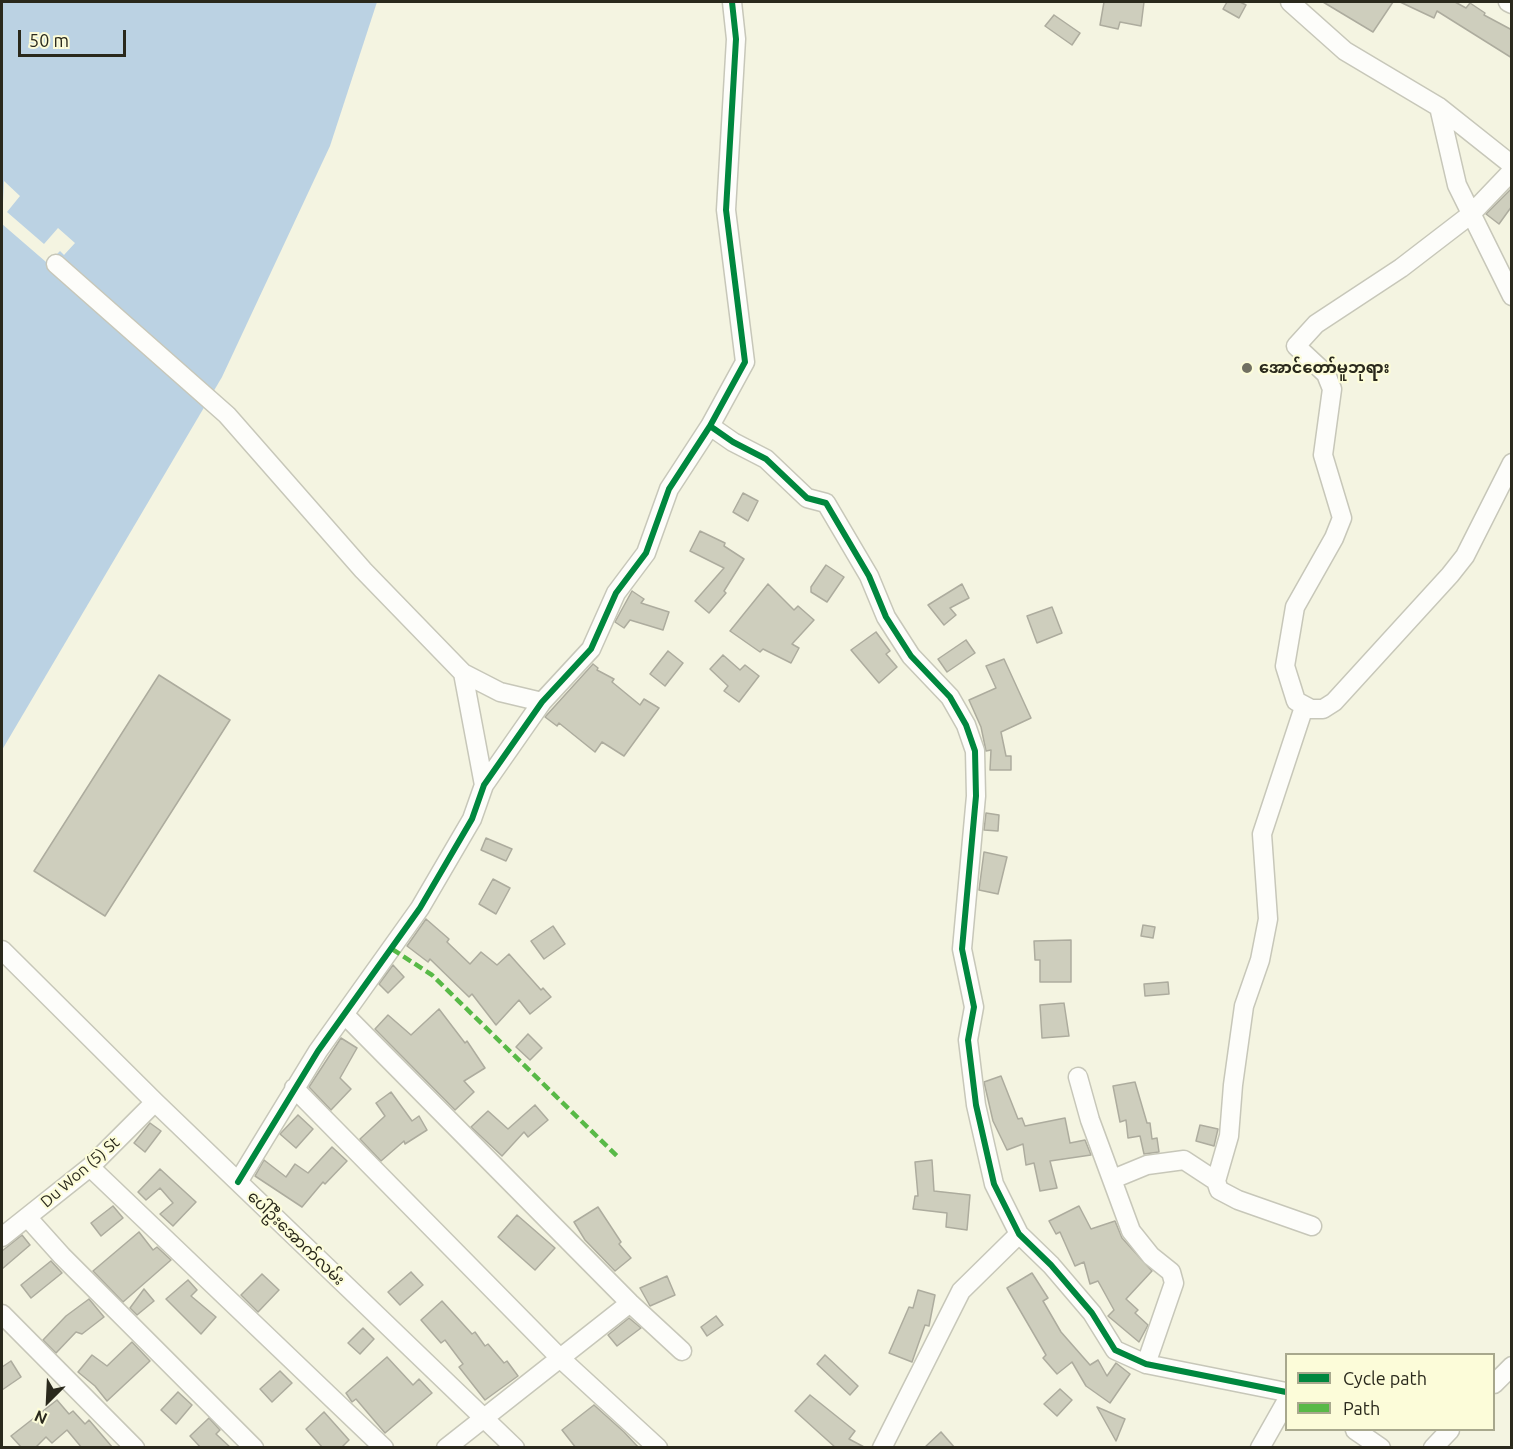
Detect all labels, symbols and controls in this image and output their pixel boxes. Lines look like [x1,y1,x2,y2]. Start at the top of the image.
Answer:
scale bar [21,18,129,56]
text: 50 m [29,30,69,50]
place label: အောင်တော်မူဘုရား [1259,358,1390,378]
marker: အောင်တော်မူဘုရား [1240,361,1254,375]
street label: Du Won (5) St [37,1133,123,1211]
street label: ပေါ်ဦးအောက်လမ်း [243,1187,349,1289]
legend [1285,1353,1495,1431]
text: Cycle path [1343,1368,1427,1388]
north arrow [18,1371,78,1431]
text: Path [1343,1398,1380,1418]
text: N [32,1407,50,1428]

